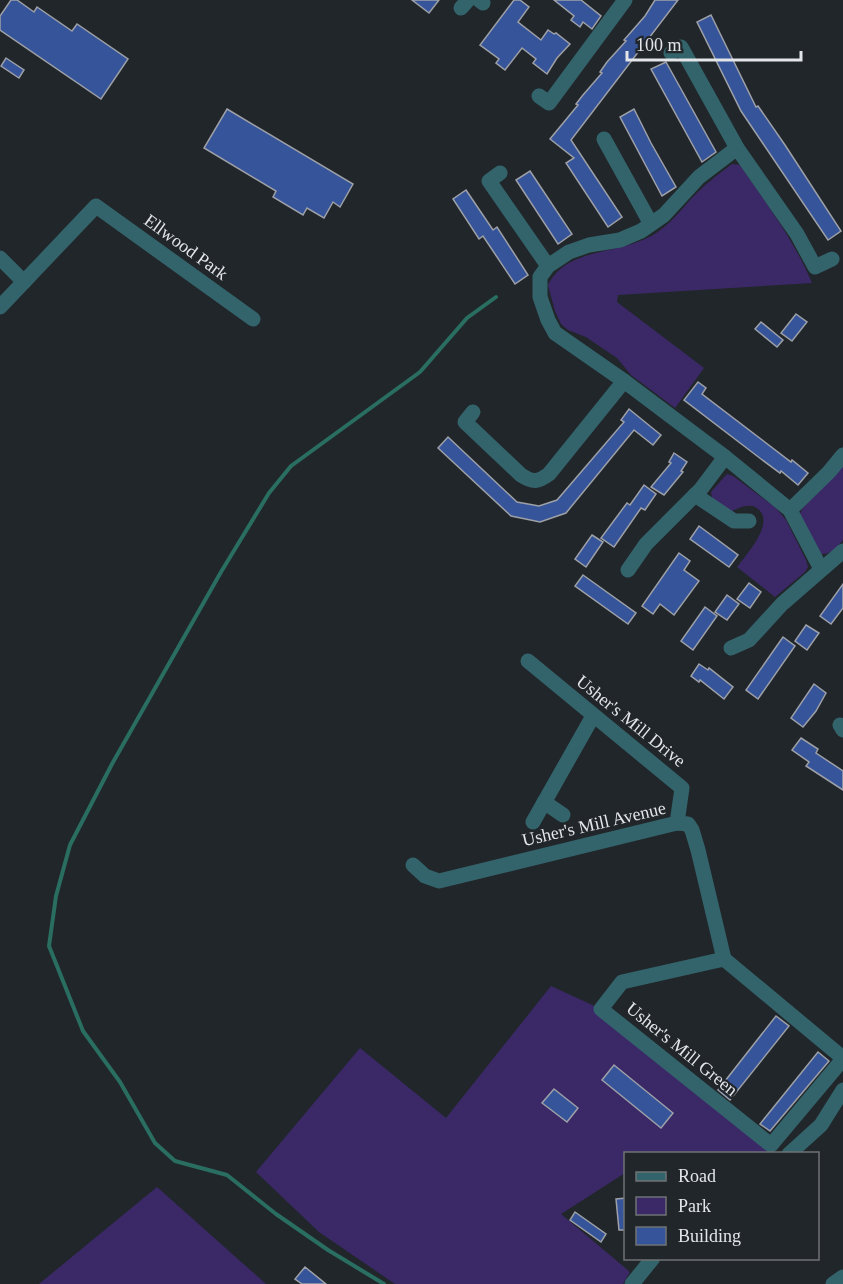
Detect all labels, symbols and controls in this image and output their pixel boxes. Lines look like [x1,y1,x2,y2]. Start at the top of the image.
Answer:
scale bar [627,24,801,62]
text: 100 m [636,35,682,55]
street label: Ellwood Park [140,210,232,284]
street label: Usher's Mill Drive [573,671,689,771]
street label: Usher's Mill Avenue [520,798,668,850]
street label: Usher's Mill Green [622,998,742,1100]
legend [624,1152,819,1260]
text: Road [678,1166,716,1186]
text: Park [678,1196,711,1216]
text: Building [678,1226,741,1246]

